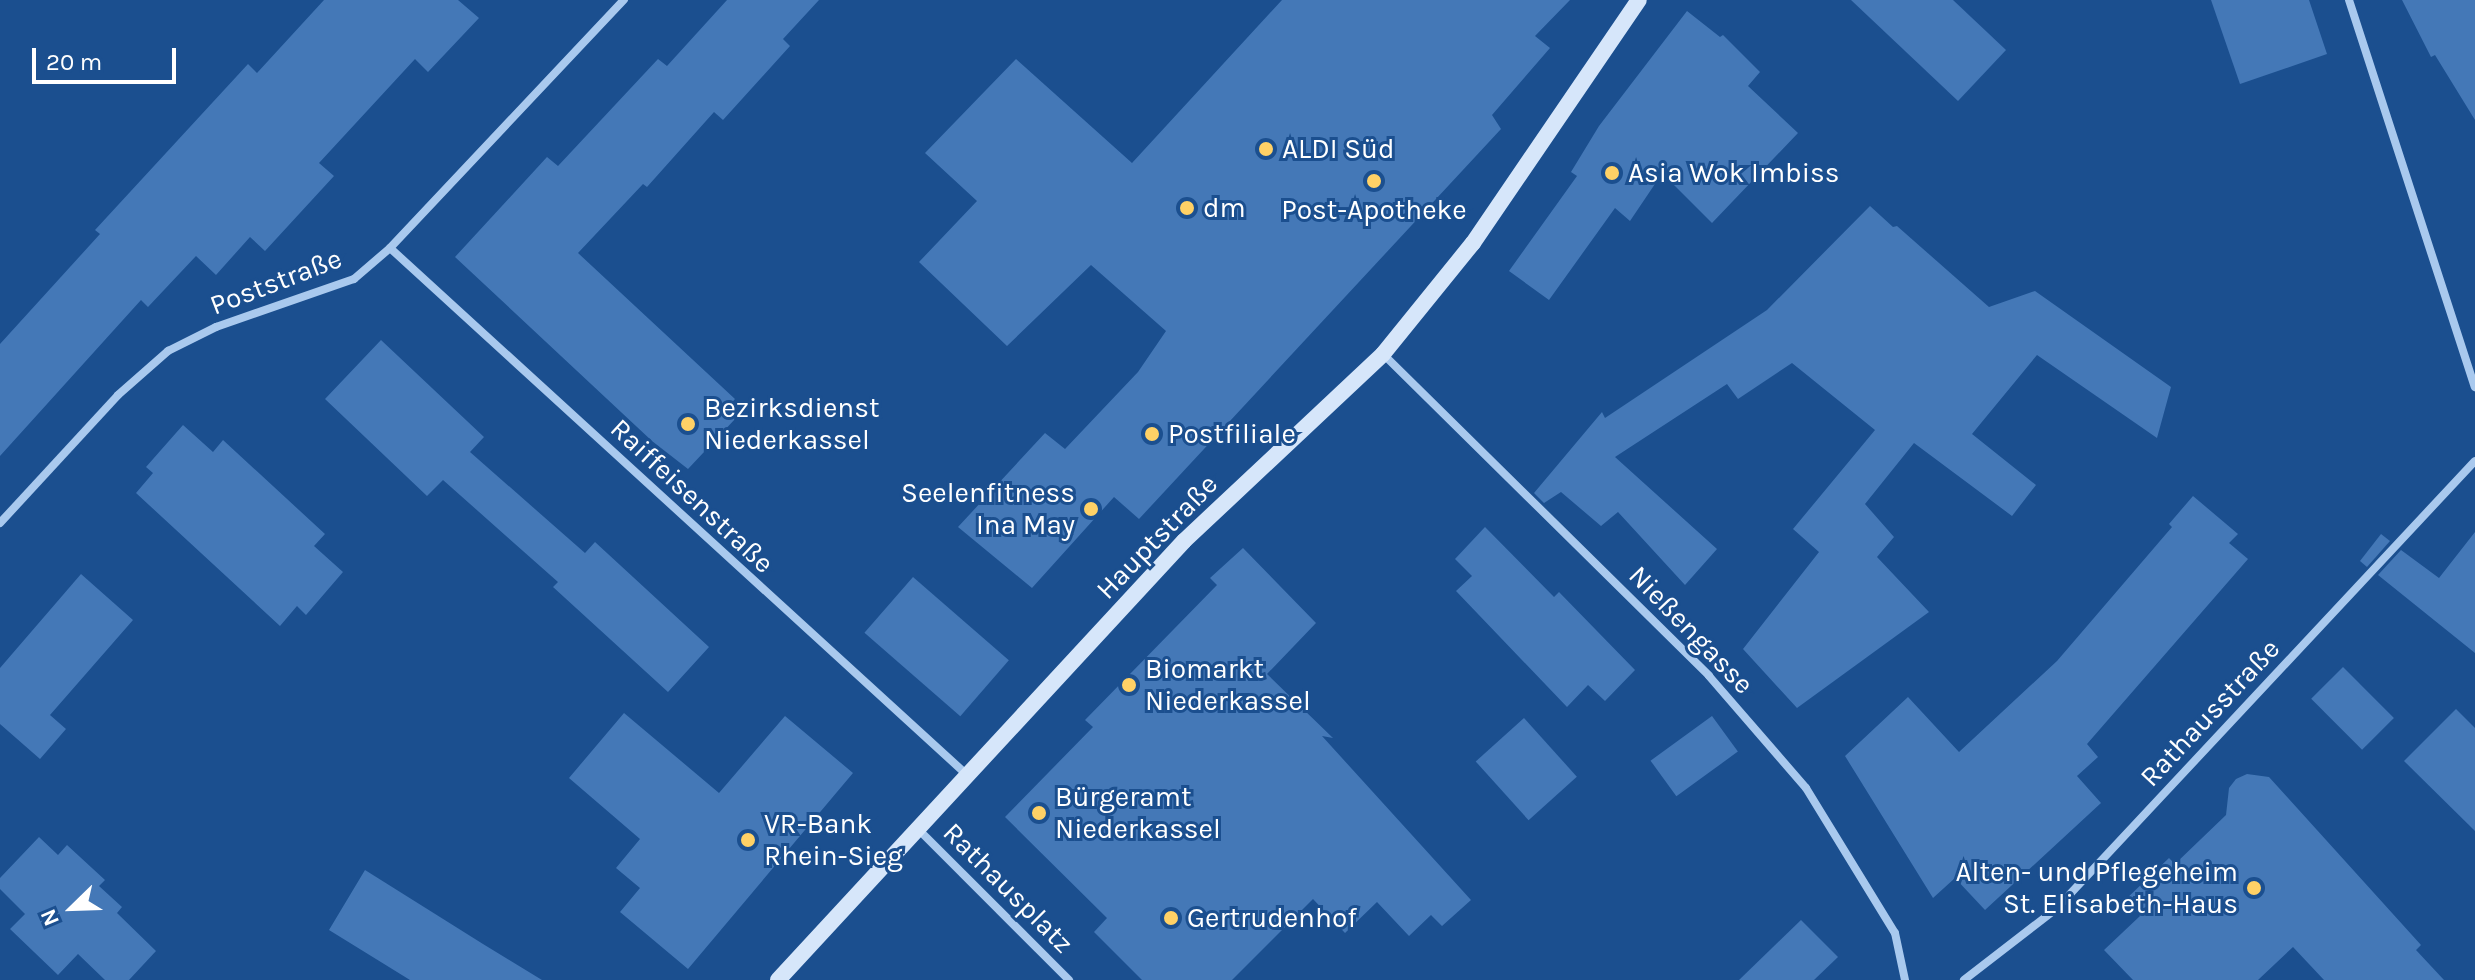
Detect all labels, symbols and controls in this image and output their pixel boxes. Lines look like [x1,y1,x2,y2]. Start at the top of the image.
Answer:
scale bar [36,32,180,82]
text: 20 m [46,48,102,76]
place label: ALDI Süd [1282,132,1395,166]
marker: ALDI Süd [1257,140,1275,158]
place label: Asia Wok Imbiss [1628,156,1839,190]
marker: Asia Wok Imbiss [1603,164,1621,182]
marker: Post-Apotheke [1365,172,1383,190]
place label: dm [1203,191,1246,225]
place label: Post-Apotheke [1281,193,1467,227]
marker: dm [1178,199,1196,217]
street label: Poststraße [205,242,347,322]
place label: Bezirksdienst Niederkassel [704,391,879,457]
street label: Raiffeisenstraße [603,412,781,580]
marker: Bezirksdienst Niederkassel [679,415,697,433]
place label: Postfiliale [1168,417,1296,451]
marker: Postfiliale [1143,425,1161,443]
street label: Hauptstraße [1089,468,1225,606]
place label: Seelenfitness Ina May [901,476,1075,542]
marker: Seelenfitness Ina May [1082,500,1100,518]
street label: Nießengasse [1621,559,1761,701]
street label: Rathausstraße [2133,632,2287,794]
place label: Biomarkt Niederkassel [1145,652,1311,718]
marker: Biomarkt Niederkassel [1120,676,1138,694]
place label: Bürgeramt Niederkassel [1055,780,1221,846]
marker: Bürgeramt Niederkassel [1030,804,1048,822]
place label: VR-Bank Rhein-Sieg [764,807,903,873]
street label: Rathausplatz [936,816,1080,960]
marker: VR-Bank Rhein-Sieg [739,831,757,849]
place label: Alten- und Pflegeheim St. Elisabeth-Haus [1955,855,2238,921]
north arrow [32,868,112,948]
marker: Alten- und Pflegeheim St. Elisabeth-Haus [2245,879,2263,897]
place label: Gertrudenhof [1187,901,1357,935]
text: N [35,905,65,930]
marker: Gertrudenhof [1162,909,1180,927]

